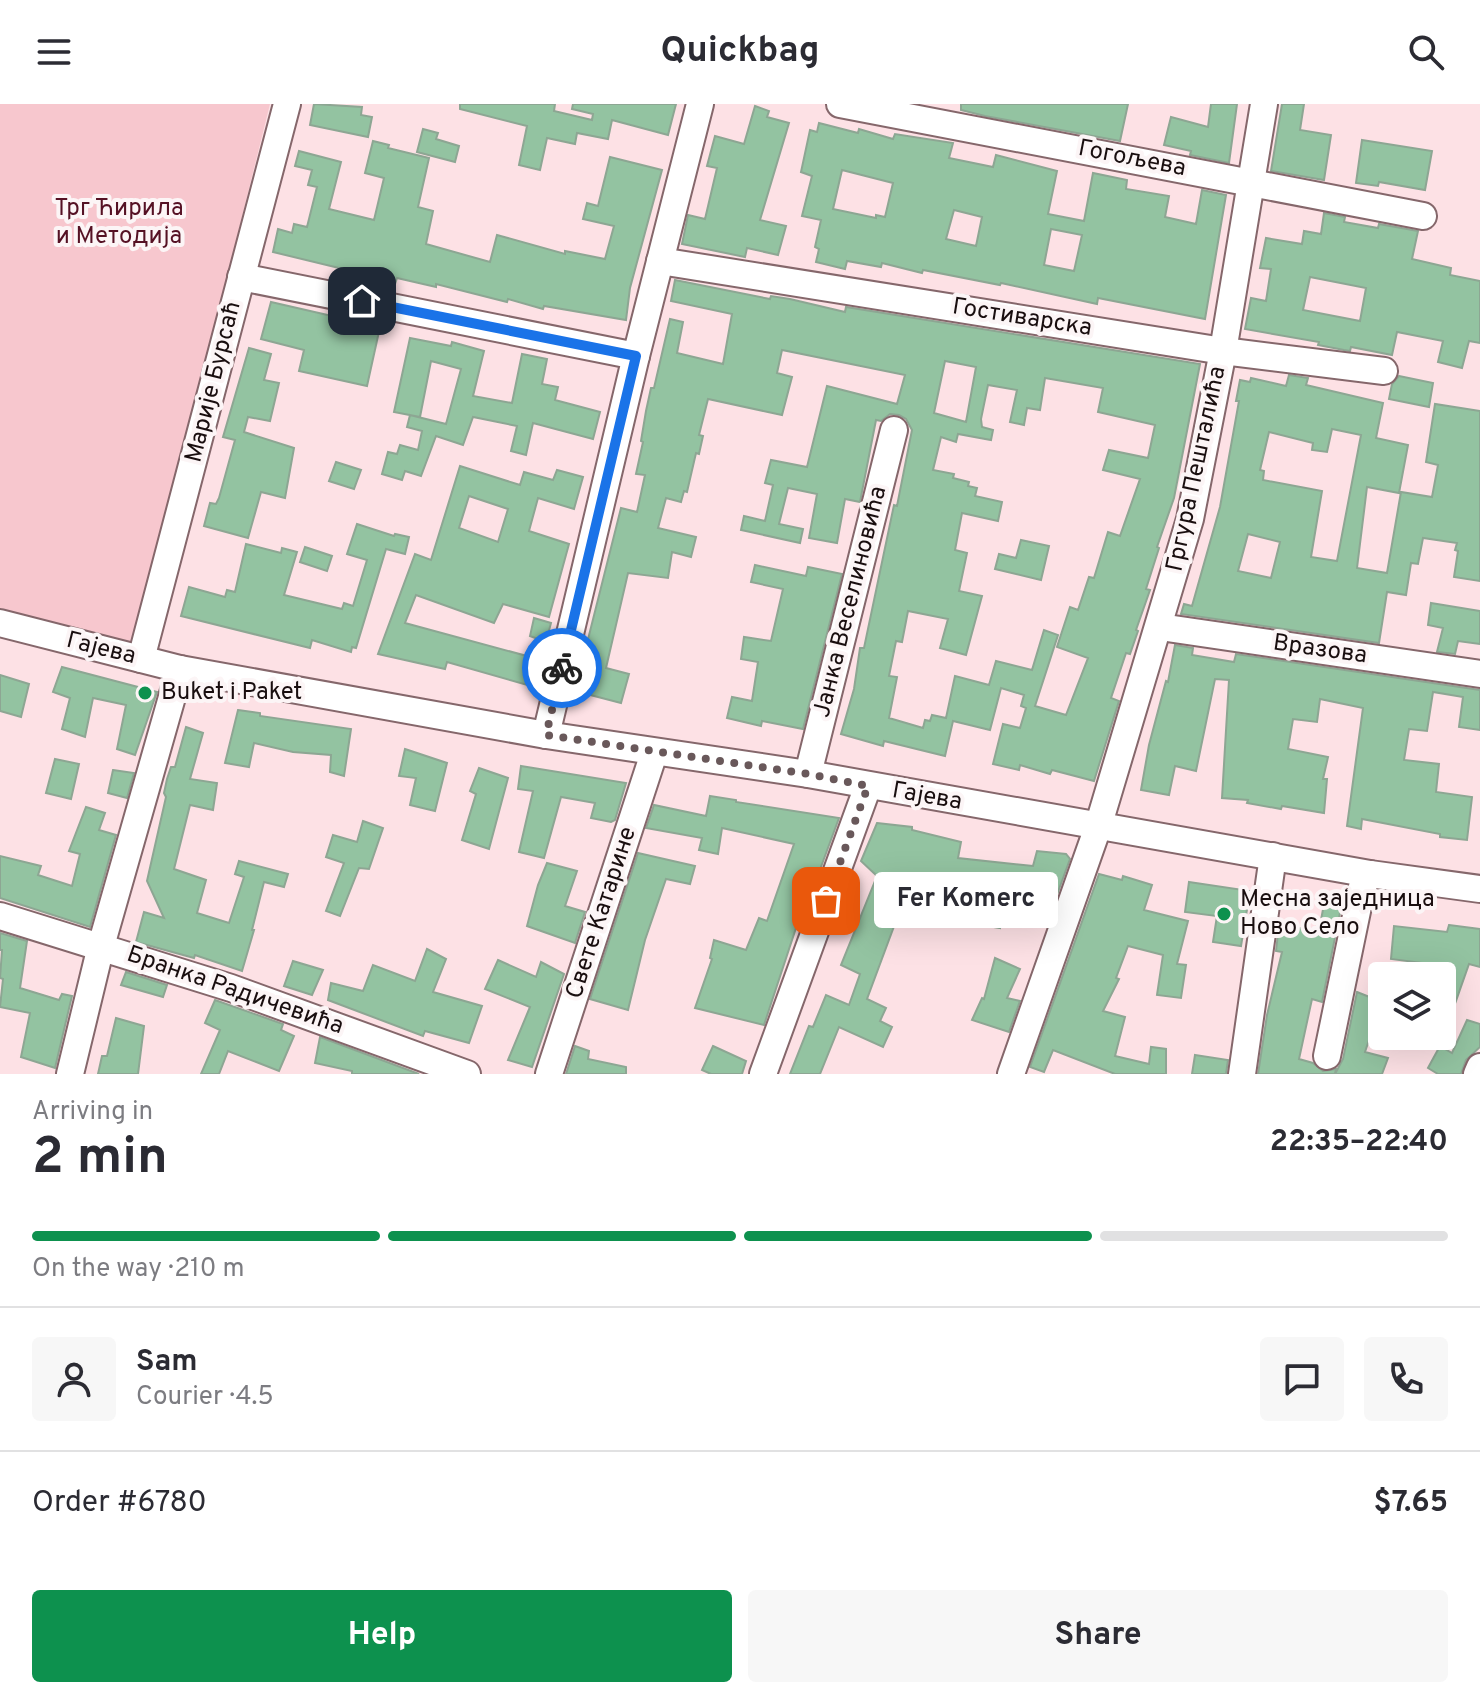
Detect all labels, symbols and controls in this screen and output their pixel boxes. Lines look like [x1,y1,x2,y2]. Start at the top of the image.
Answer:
text: Quickbag [660,29,820,75]
icon: menu [32,30,76,74]
icon: search [1404,30,1448,74]
street label: Гогољева [1076,134,1188,184]
park label: Трг Ћирила и Методија [54,194,184,252]
pin [328,267,396,335]
icon: home [340,279,384,323]
street label: Гостиварска [950,292,1094,344]
street label: Марије Бурсаћ [179,298,249,466]
street label: Гргура Пешталића [1161,364,1233,574]
street label: Јанка Веселиновића [808,483,894,721]
street label: Гајева [63,626,139,672]
courier [522,628,602,708]
street label: Вразова [1271,629,1369,671]
icon: bike [540,646,584,690]
place label: Buket i Paket [161,678,302,708]
marker: Buket i Paket [136,684,154,702]
street label: Гајева [890,776,964,818]
street label: Свете Катарине [560,823,644,1003]
pin [792,867,860,935]
callout: Fer Komerc [874,873,1058,929]
icon: bag [804,879,848,923]
text: Fer Komerc [897,883,1035,916]
place label: Месна заједница Ново Село [1240,885,1435,943]
marker: Месна заједница Ново Село [1215,905,1233,923]
street label: Бранка Радичевића [123,940,347,1042]
map controls [1368,962,1456,1050]
button: layers [1368,962,1456,1050]
text: Arriving in [32,1096,153,1129]
text: 22:35–22:40 [1270,1124,1448,1161]
text: 2 min [32,1126,168,1192]
text: On the way · 210 m [32,1253,245,1286]
button: person [32,1337,116,1421]
button: chat [1260,1337,1344,1421]
button: phone [1364,1337,1448,1421]
text: Sam [136,1344,198,1381]
text: Courier · 4.5 [136,1381,274,1414]
text: Order #6780 [32,1485,207,1522]
text: $7.65 [1374,1485,1448,1522]
button: Help [32,1590,732,1682]
button: Share [748,1590,1448,1682]

